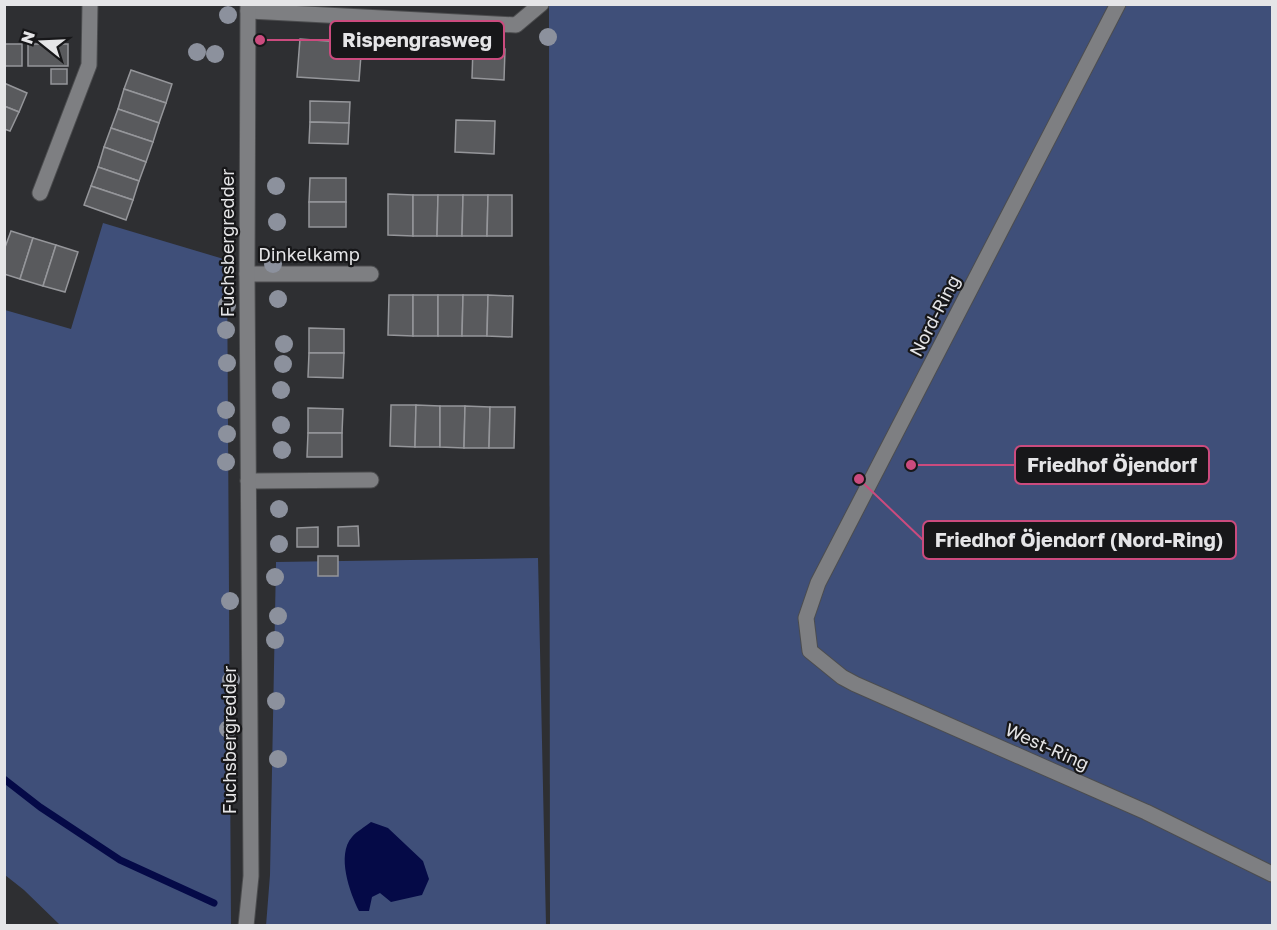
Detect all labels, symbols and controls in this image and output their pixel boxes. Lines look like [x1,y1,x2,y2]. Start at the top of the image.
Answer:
north arrow [12,12,72,72]
callout: Rispengrasweg [330,21,504,59]
text: Rispengrasweg [342,27,492,51]
text: N [16,28,39,46]
street label: Fuchsbergredder [216,169,238,317]
street label: Dinkelkamp [258,243,360,265]
street label: Nord-Ring [904,271,964,360]
callout: Friedhof Öjendorf [1015,446,1209,484]
text: Friedhof Öjendorf [1027,452,1198,476]
callout: Friedhof Öjendorf (Nord-Ring) [923,521,1236,559]
text: Friedhof Öjendorf (Nord-Ring) [935,527,1223,551]
street label: Fuchsbergredder [218,666,240,814]
street label: West-Ring [1002,718,1093,774]

